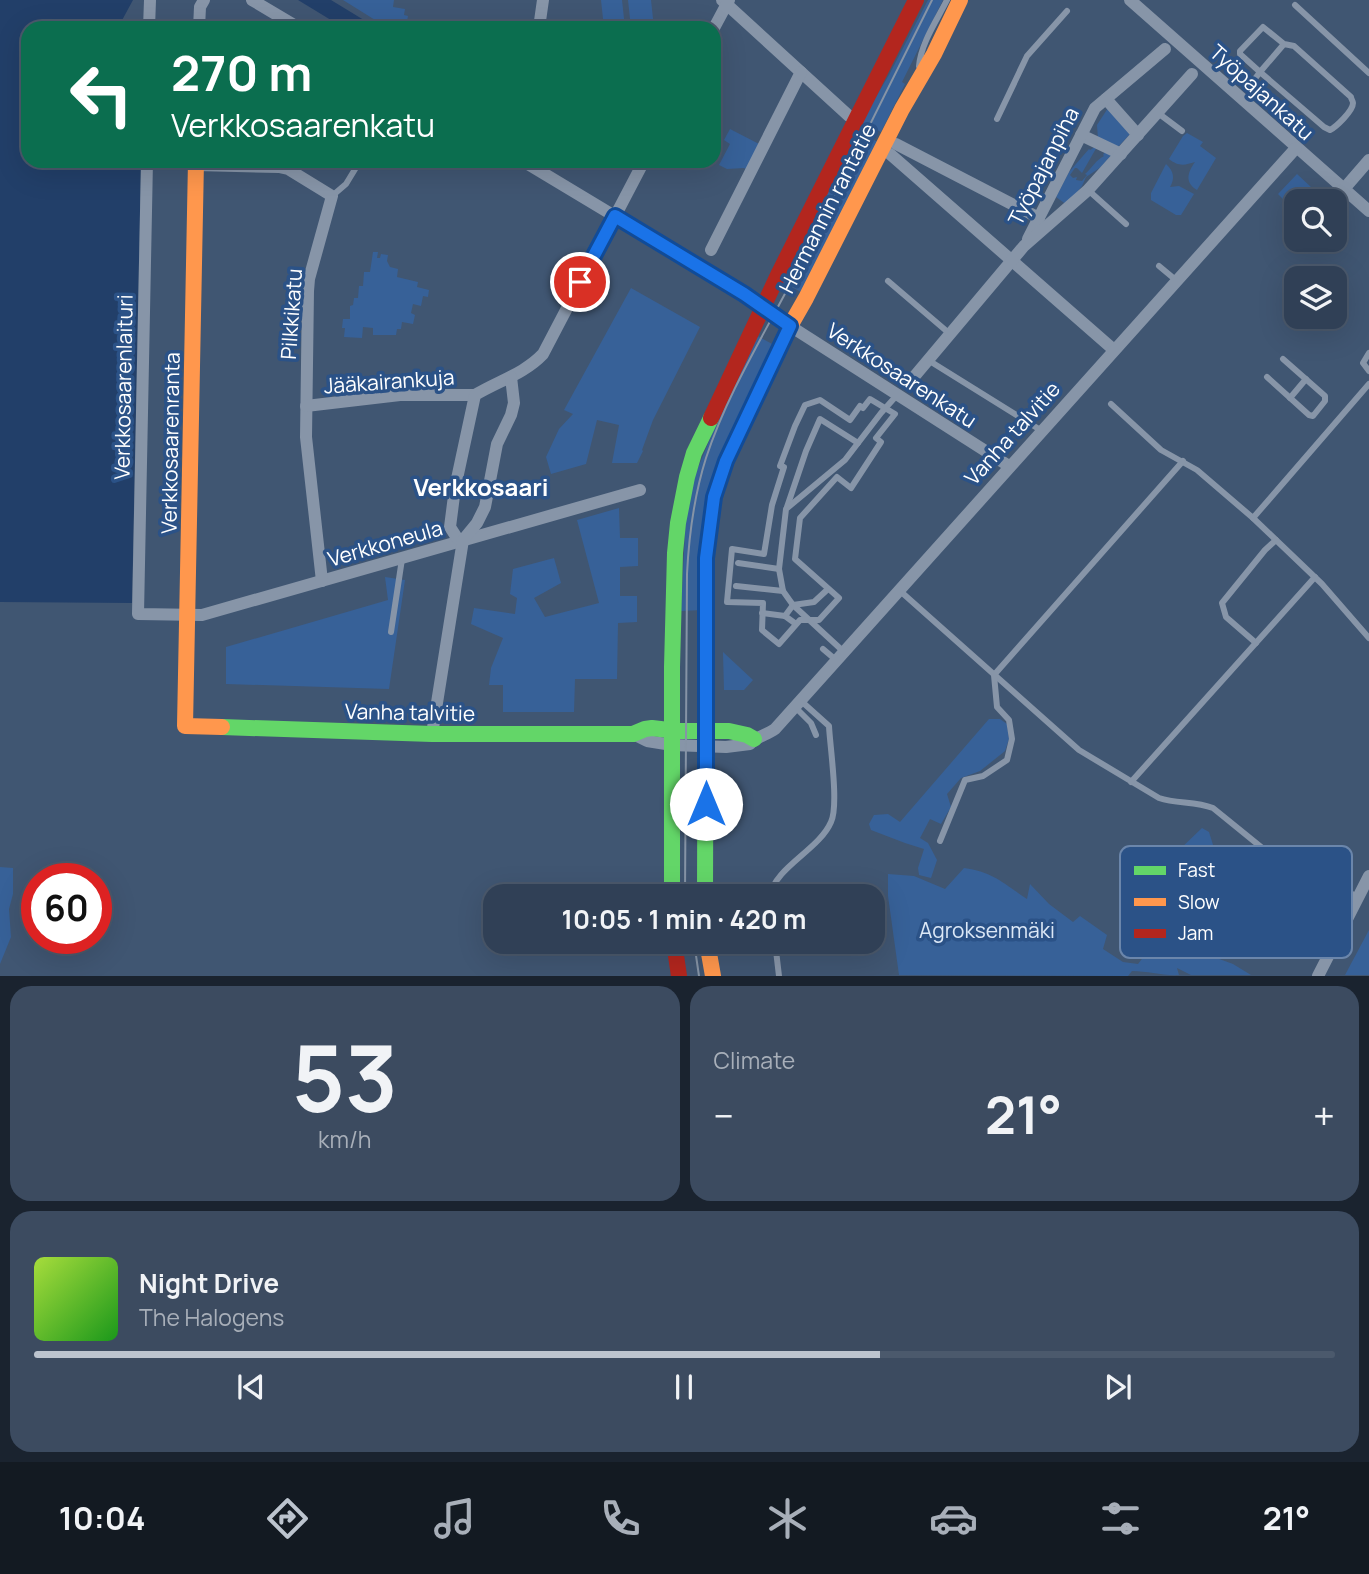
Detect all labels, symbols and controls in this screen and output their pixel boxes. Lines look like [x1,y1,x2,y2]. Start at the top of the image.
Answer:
street label: Työpajankatu [1204,38,1320,146]
text: 270 m [171,39,312,106]
icon: left [56,49,147,140]
street label: Työpajanpiha [1001,102,1085,230]
text: Verkkosaarenkatu [171,103,435,147]
street label: Hermannin rantatie [772,118,882,298]
map controls [1284,189,1347,329]
button: search [1284,189,1347,252]
pin [550,252,610,312]
icon: arrive [561,263,599,301]
button: layers [1284,266,1347,329]
street label: Pilkkikatu [274,268,308,360]
street label: Verkkosaarenlaituri [107,294,139,480]
street label: Verkkosaarenkatu [822,316,982,434]
street label: Verkkosaarenranta [154,352,186,534]
street label: Jääkairankuja [323,362,455,400]
street label: Vanha talvitie [958,375,1066,491]
district label: Verkkosaari [413,470,549,503]
street label: Verkkoneula [324,513,446,573]
street label: Vanha talvitie [345,697,475,727]
position arrow [669,767,743,841]
legend [1120,846,1352,958]
text: Fast [1178,857,1215,883]
speed limit sign: 60 [21,863,112,954]
text: Slow [1178,889,1220,915]
text: 10:05 · 1 min · 420 m [562,901,806,937]
park label: Agroksenmäki [919,916,1055,944]
text: Jam [1178,920,1213,946]
text: 53 [292,1015,398,1139]
text: Climate [714,1044,795,1076]
text: 21° [985,1079,1062,1150]
text: − [714,1089,734,1141]
text: + [1313,1089,1335,1141]
text: km/h [318,1123,372,1155]
text: Night Drive [139,1265,279,1301]
text: The Halogens [139,1301,284,1333]
icon: previous [232,1368,270,1406]
icon: pause [665,1368,703,1406]
icon: next [1099,1368,1137,1406]
icon: directions [263,1494,312,1543]
icon: music [430,1494,479,1543]
icon: phone [596,1494,645,1543]
icon: climate [763,1494,812,1543]
icon: car [929,1494,978,1543]
icon: filters [1096,1494,1145,1543]
text: 10:04 [59,1496,145,1540]
text: 21° [1263,1496,1310,1540]

